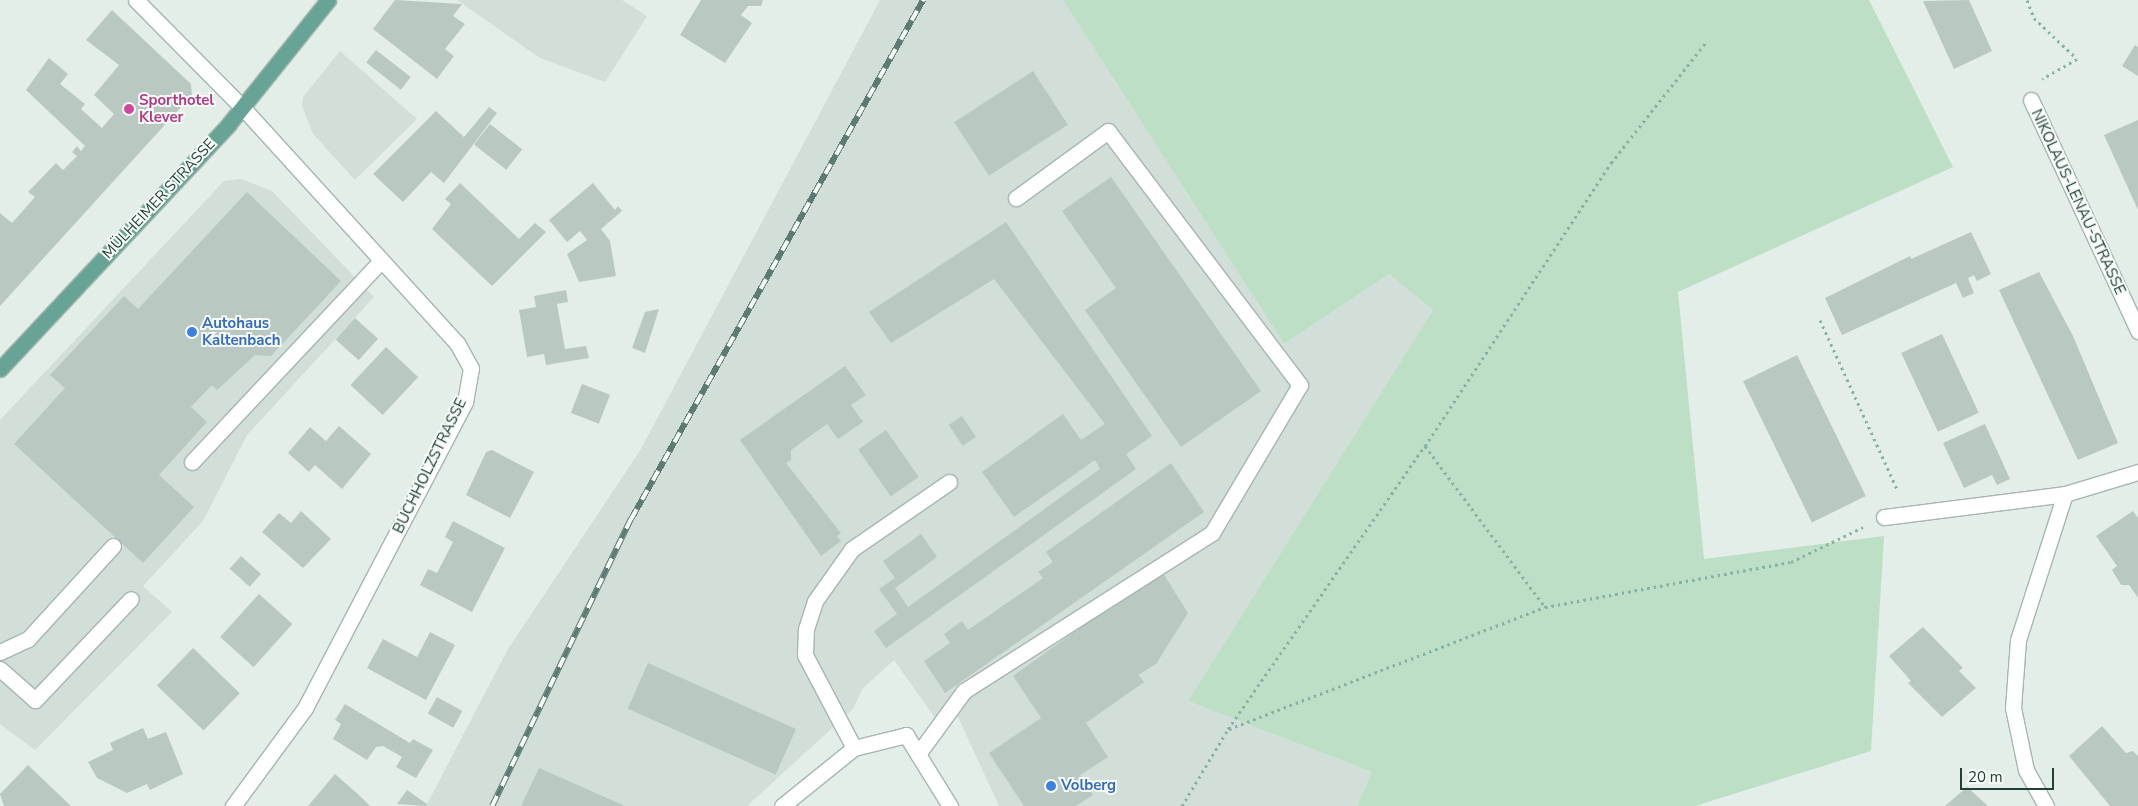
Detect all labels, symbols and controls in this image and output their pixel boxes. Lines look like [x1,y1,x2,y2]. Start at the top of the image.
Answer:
place label: Sporthotel Klever [139,91,214,126]
marker: Sporthotel Klever [123,103,135,115]
street label: NIKOLAUS-LENAU-STRASSE [2027,106,2129,298]
street label: MÜLHEIMER STRASSE [99,135,219,263]
place label: Autohaus Kaltenbach [202,314,280,349]
marker: Autohaus Kaltenbach [186,326,198,338]
street label: BUCHHOLZSTRASSE [389,395,471,537]
scale bar [1963,758,2057,790]
text: 20 m [1968,767,2003,787]
place label: Volberg [1061,777,1116,795]
marker: Volberg [1045,780,1057,792]

